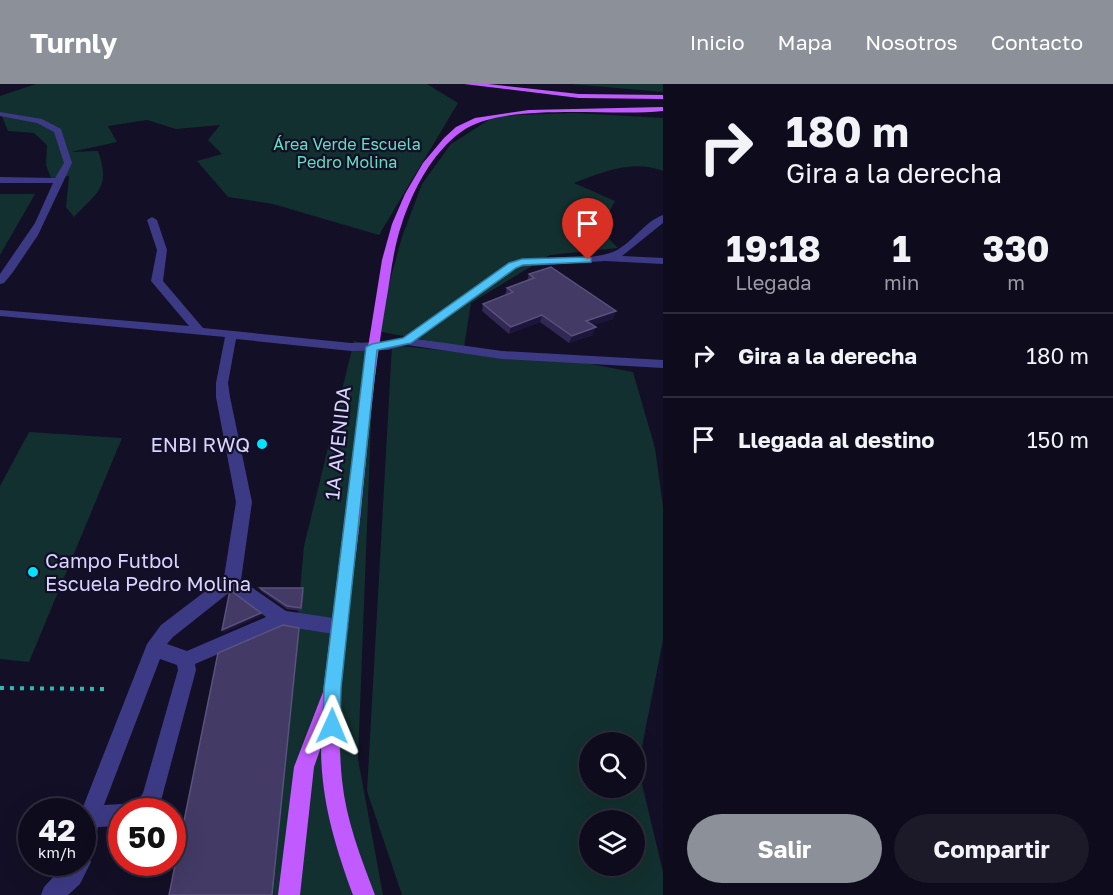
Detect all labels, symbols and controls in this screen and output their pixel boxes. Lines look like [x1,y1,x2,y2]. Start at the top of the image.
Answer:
text: Turnly [30,26,117,59]
text: Inicio [690,29,745,55]
text: Mapa [778,29,832,55]
text: Nosotros [865,29,958,55]
text: Contacto [991,29,1083,55]
text: 180 m [786,106,909,156]
icon: right [687,108,765,186]
park label: Área Verde Escuela Pedro Molina [273,134,421,172]
text: Gira a la derecha [786,157,1002,189]
pin [562,198,613,260]
icon: arrive [571,207,604,240]
text: 19:18 [726,227,821,270]
text: 1 [892,227,911,270]
text: 330 [982,227,1050,270]
text: Llegada [735,270,812,294]
text: min [884,270,919,294]
text: m [1007,270,1025,294]
icon: right [687,339,720,372]
text: Gira a la derecha [738,342,917,369]
text: 180 m [1026,342,1089,369]
street label: 1A AVENIDA [319,385,355,501]
icon: arrive [687,423,720,456]
text: Llegada al destino [738,426,935,453]
text: 150 m [1027,426,1089,453]
place label: ENBI RWQ [151,432,250,456]
marker: ENBI RWQ [255,437,269,451]
place label: Campo Futbol Escuela Pedro Molina [45,548,251,595]
marker: Campo Futbol Escuela Pedro Molina [26,565,40,579]
position arrow [300,694,364,758]
map controls [579,732,645,876]
button: search [579,732,645,798]
speed limit sign: 50 [108,798,186,876]
button: layers [579,810,645,876]
text: 42 [38,812,76,848]
button: Salir [687,814,882,883]
button: Compartir [894,814,1089,883]
text: km/h [38,843,76,861]

